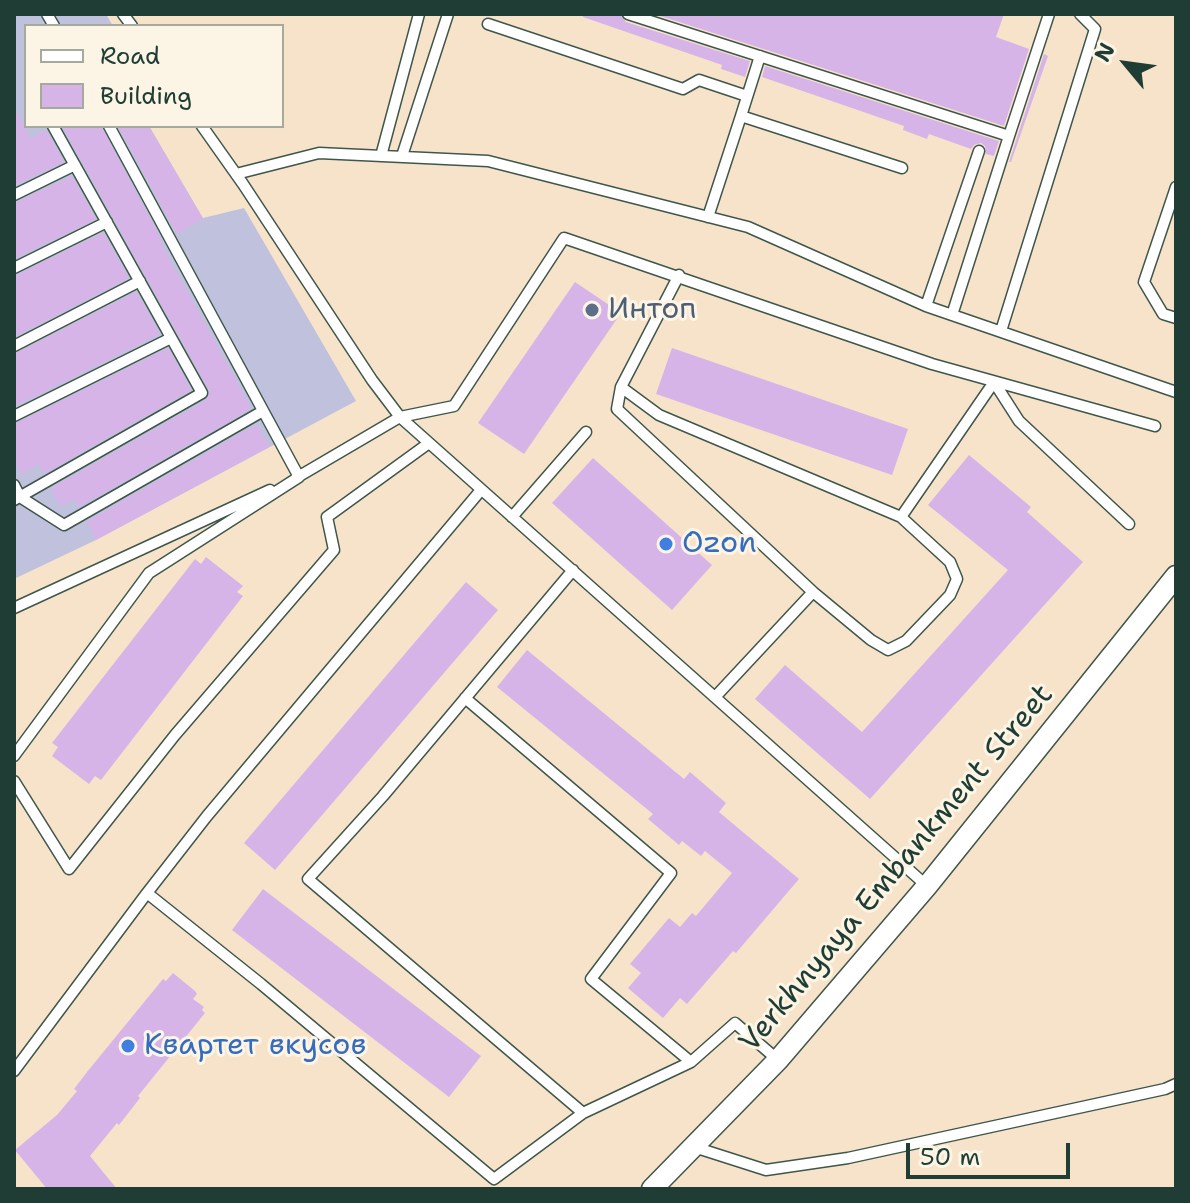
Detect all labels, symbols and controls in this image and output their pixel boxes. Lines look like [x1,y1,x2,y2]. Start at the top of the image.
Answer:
legend [24,24,284,128]
north arrow [1086,24,1166,104]
text: N [1088,37,1121,67]
text: Road [100,40,160,72]
text: Building [100,80,192,112]
place label: Интоп [608,292,696,328]
marker: Интоп [583,301,601,319]
place label: Ozon [682,526,757,562]
marker: Ozon [657,535,675,553]
street label: Verkhnyaya Embankment Street [733,678,1061,1060]
place label: Квартет вкусов [144,1028,366,1064]
marker: Квартет вкусов [119,1037,137,1055]
scale bar [910,1127,1074,1177]
text: 50 m [920,1141,980,1173]

